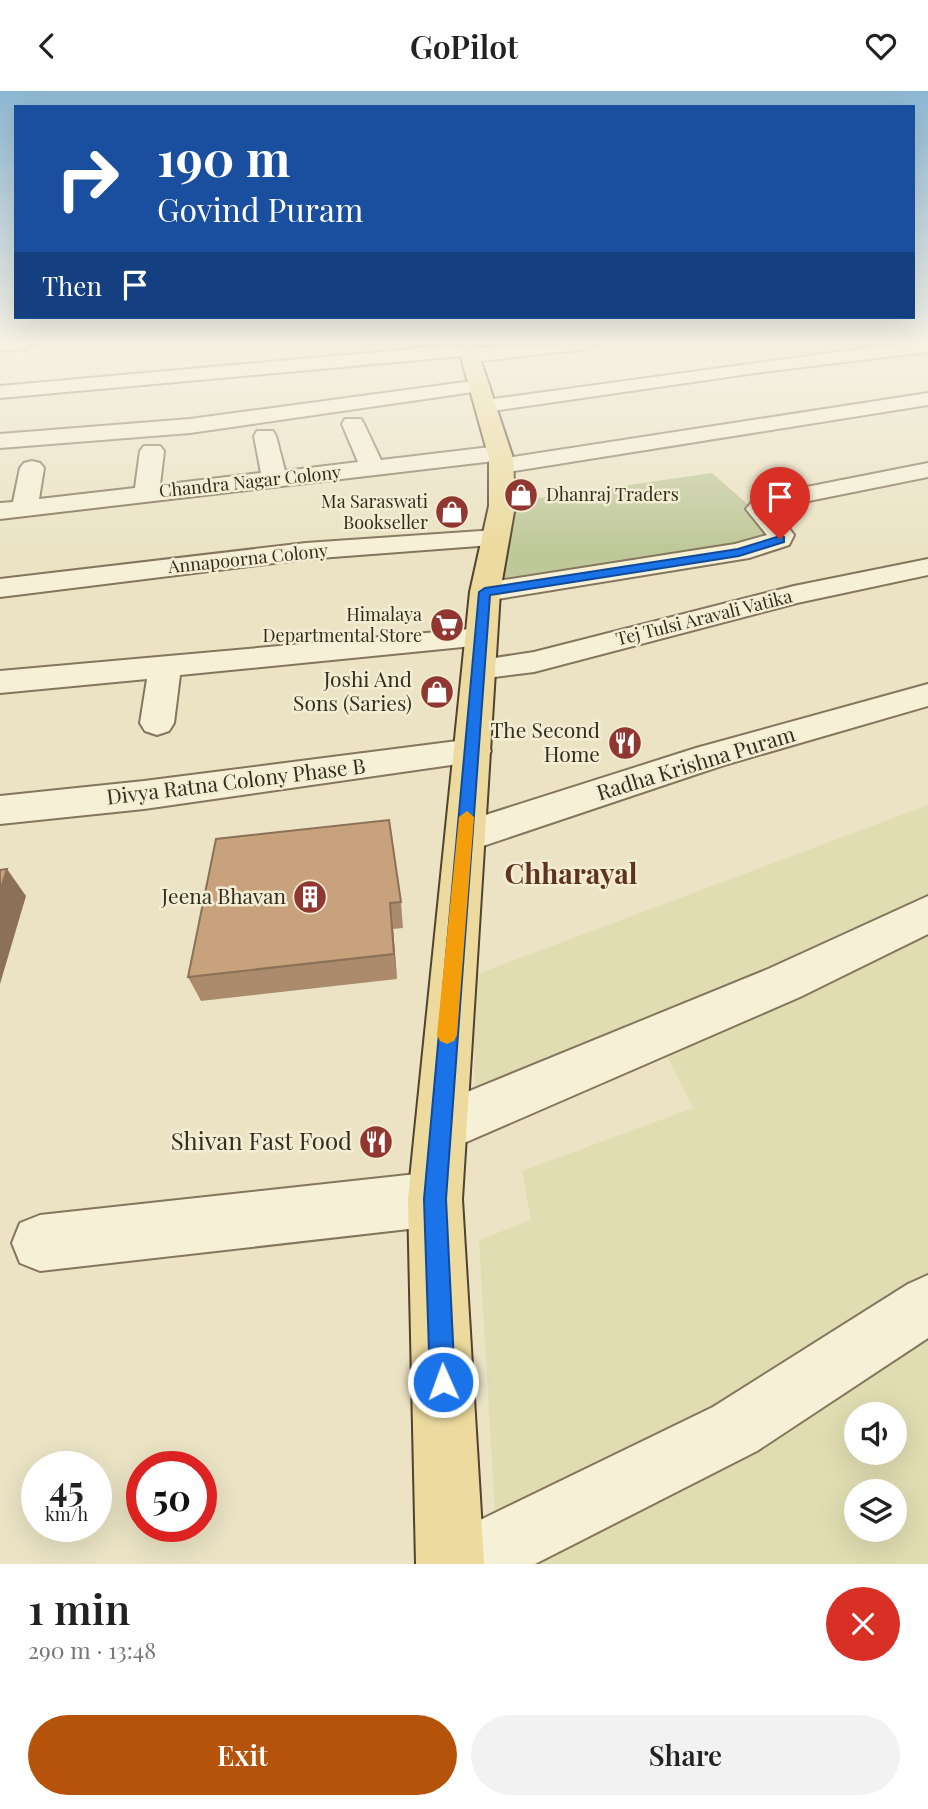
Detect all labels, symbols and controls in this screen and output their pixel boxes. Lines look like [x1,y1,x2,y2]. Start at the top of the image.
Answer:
text: GoPilot [410,24,518,67]
icon: back [28,27,66,65]
icon: heart [862,27,900,65]
text: 190 m [157,124,290,189]
icon: right [42,133,133,224]
text: Govind Puram [157,187,363,230]
icon: arrive [116,266,154,304]
text: Then [42,268,102,303]
street label: Chandra Nagar Colony [158,460,342,502]
pin [750,467,810,539]
shop icon: Dhanraj Traders [502,476,540,514]
icon: arrive [761,478,799,516]
place label: Dhanraj Traders [546,482,679,506]
place label: Ma Saraswati Bookseller [321,489,428,534]
shop icon: Ma Saraswati Bookseller [433,493,471,531]
street label: Annapoorna Colony [166,538,329,578]
street label: Tej Tulsi Aravali Vatika [613,584,794,651]
place label: Himalaya Departmental Store [263,602,422,647]
supermarket icon: Himalaya Departmental Store [428,606,466,644]
place label: Joshi And Sons (Saries) [293,664,412,716]
shop icon: Joshi And Sons (Saries) [418,673,456,711]
place label: The Second Home [490,715,600,767]
street label: Radha Krishna Puram [593,718,798,806]
restaurant icon: The Second Home [606,724,644,762]
street label: Divya Ratna Colony Phase B [105,750,367,810]
district label: Chharayal [504,854,638,891]
building icon: Jeena Bhavan [291,878,329,916]
place label: Jeena Bhavan [161,881,286,909]
restaurant icon: Shivan Fast Food [357,1123,395,1161]
place label: Shivan Fast Food [171,1124,352,1156]
position arrow [406,1345,480,1419]
map controls [844,1402,907,1542]
button: sound [844,1402,907,1465]
speed limit sign: 50 [126,1451,217,1542]
text: 45 [49,1464,84,1511]
button: layers [844,1479,907,1542]
text: km/h [45,1502,88,1526]
text: 1 min [28,1580,130,1636]
button: close [826,1587,900,1661]
text: 290 m · 13:48 [28,1634,156,1665]
button: Exit [28,1715,457,1795]
button: Share [471,1715,900,1795]

